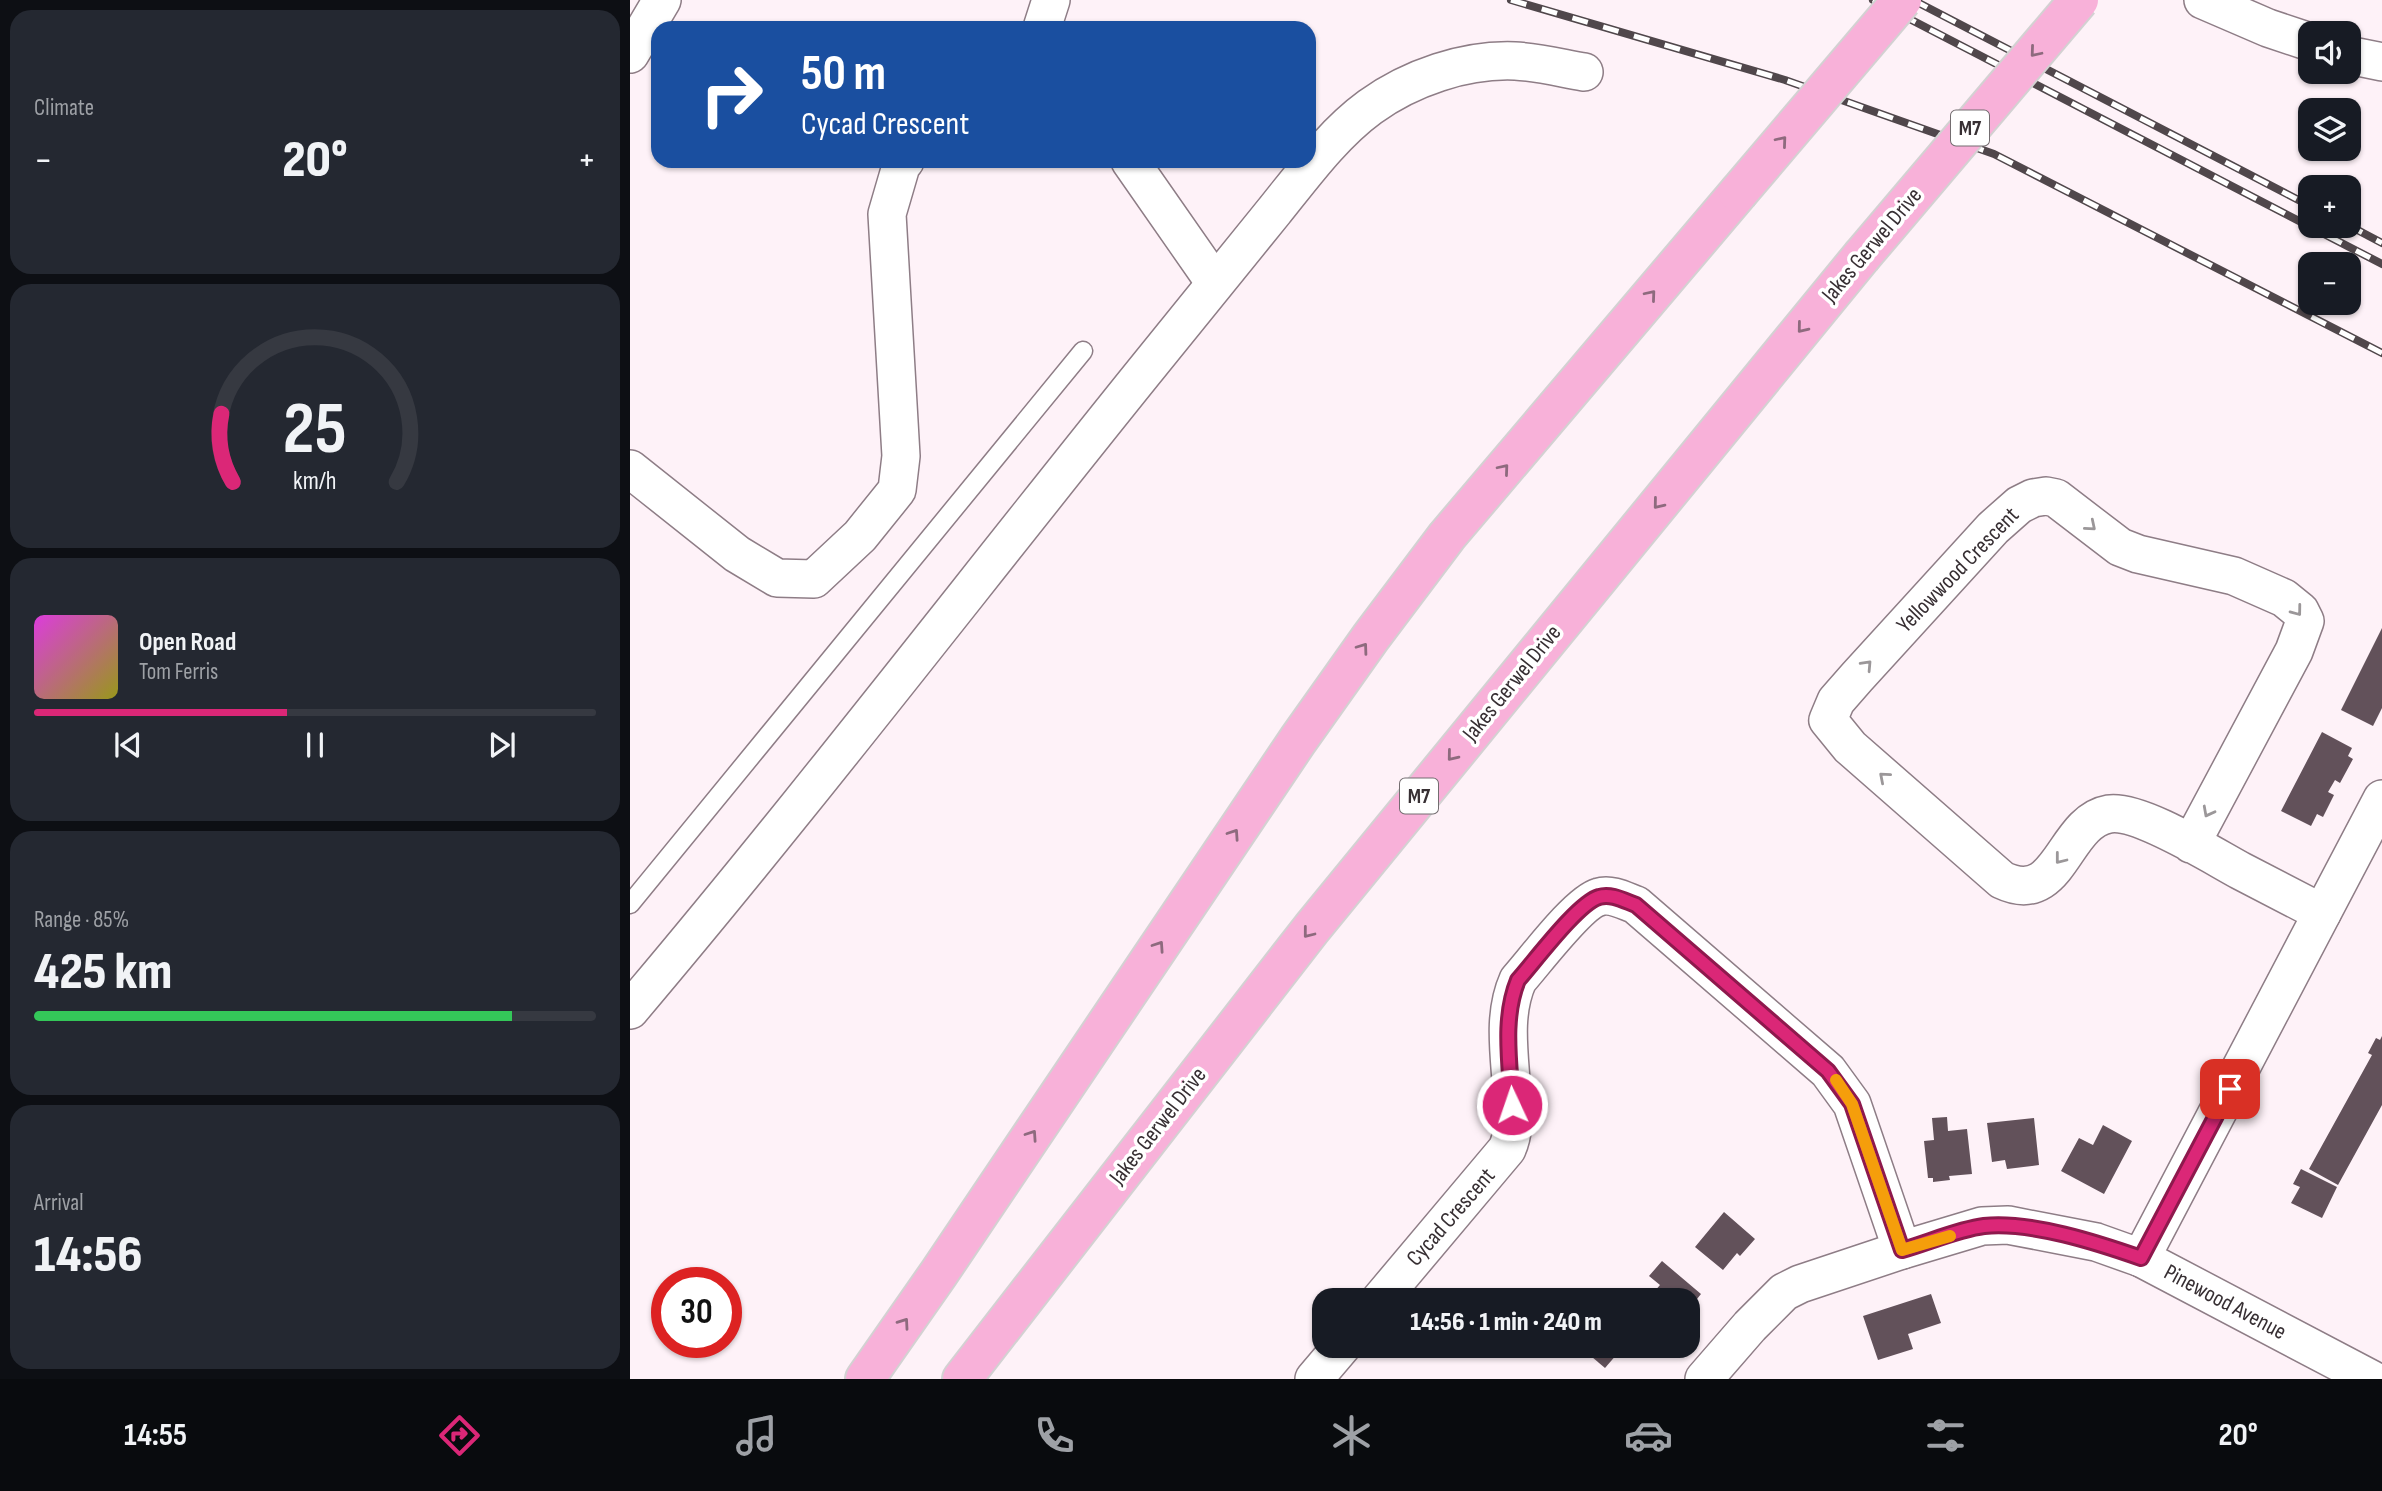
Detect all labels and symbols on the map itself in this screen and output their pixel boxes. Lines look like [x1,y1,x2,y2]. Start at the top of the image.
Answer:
one-way arrow [2031,44,2043,57]
road number: M7 [1951,110,1989,146]
one-way arrow [1774,136,1786,149]
street label: Jakes Gerwel Drive [1815,182,1928,309]
one-way arrow [1643,291,1655,304]
one-way arrow [1798,320,1810,333]
one-way arrow [1496,464,1508,477]
one-way arrow [1654,496,1666,509]
street label: Yellowwood Crescent [1891,501,2025,639]
one-way arrow [2083,518,2096,530]
one-way arrow [2289,604,2301,616]
street label: Jakes Gerwel Drive [1456,619,1567,747]
one-way arrow [1355,643,1367,655]
one-way arrow [1859,660,1872,673]
one-way arrow [1448,748,1460,761]
one-way arrow [1880,773,1893,785]
road number: M7 [1400,778,1438,814]
one-way arrow [2202,805,2216,817]
one-way arrow [1226,829,1239,842]
one-way arrow [2056,851,2069,863]
one-way arrow [1304,925,1317,937]
one-way arrow [1151,941,1163,954]
pin [2200,1059,2260,1119]
street label: Jakes Gerwel Drive [1103,1062,1212,1191]
position arrow [1475,1068,1549,1142]
one-way arrow [1024,1130,1036,1143]
street label: Cycad Crescent [1401,1162,1501,1272]
street label: Pinewood Avenue [2159,1258,2291,1346]
speed limit sign: 30 [651,1267,742,1358]
one-way arrow [896,1318,908,1331]

